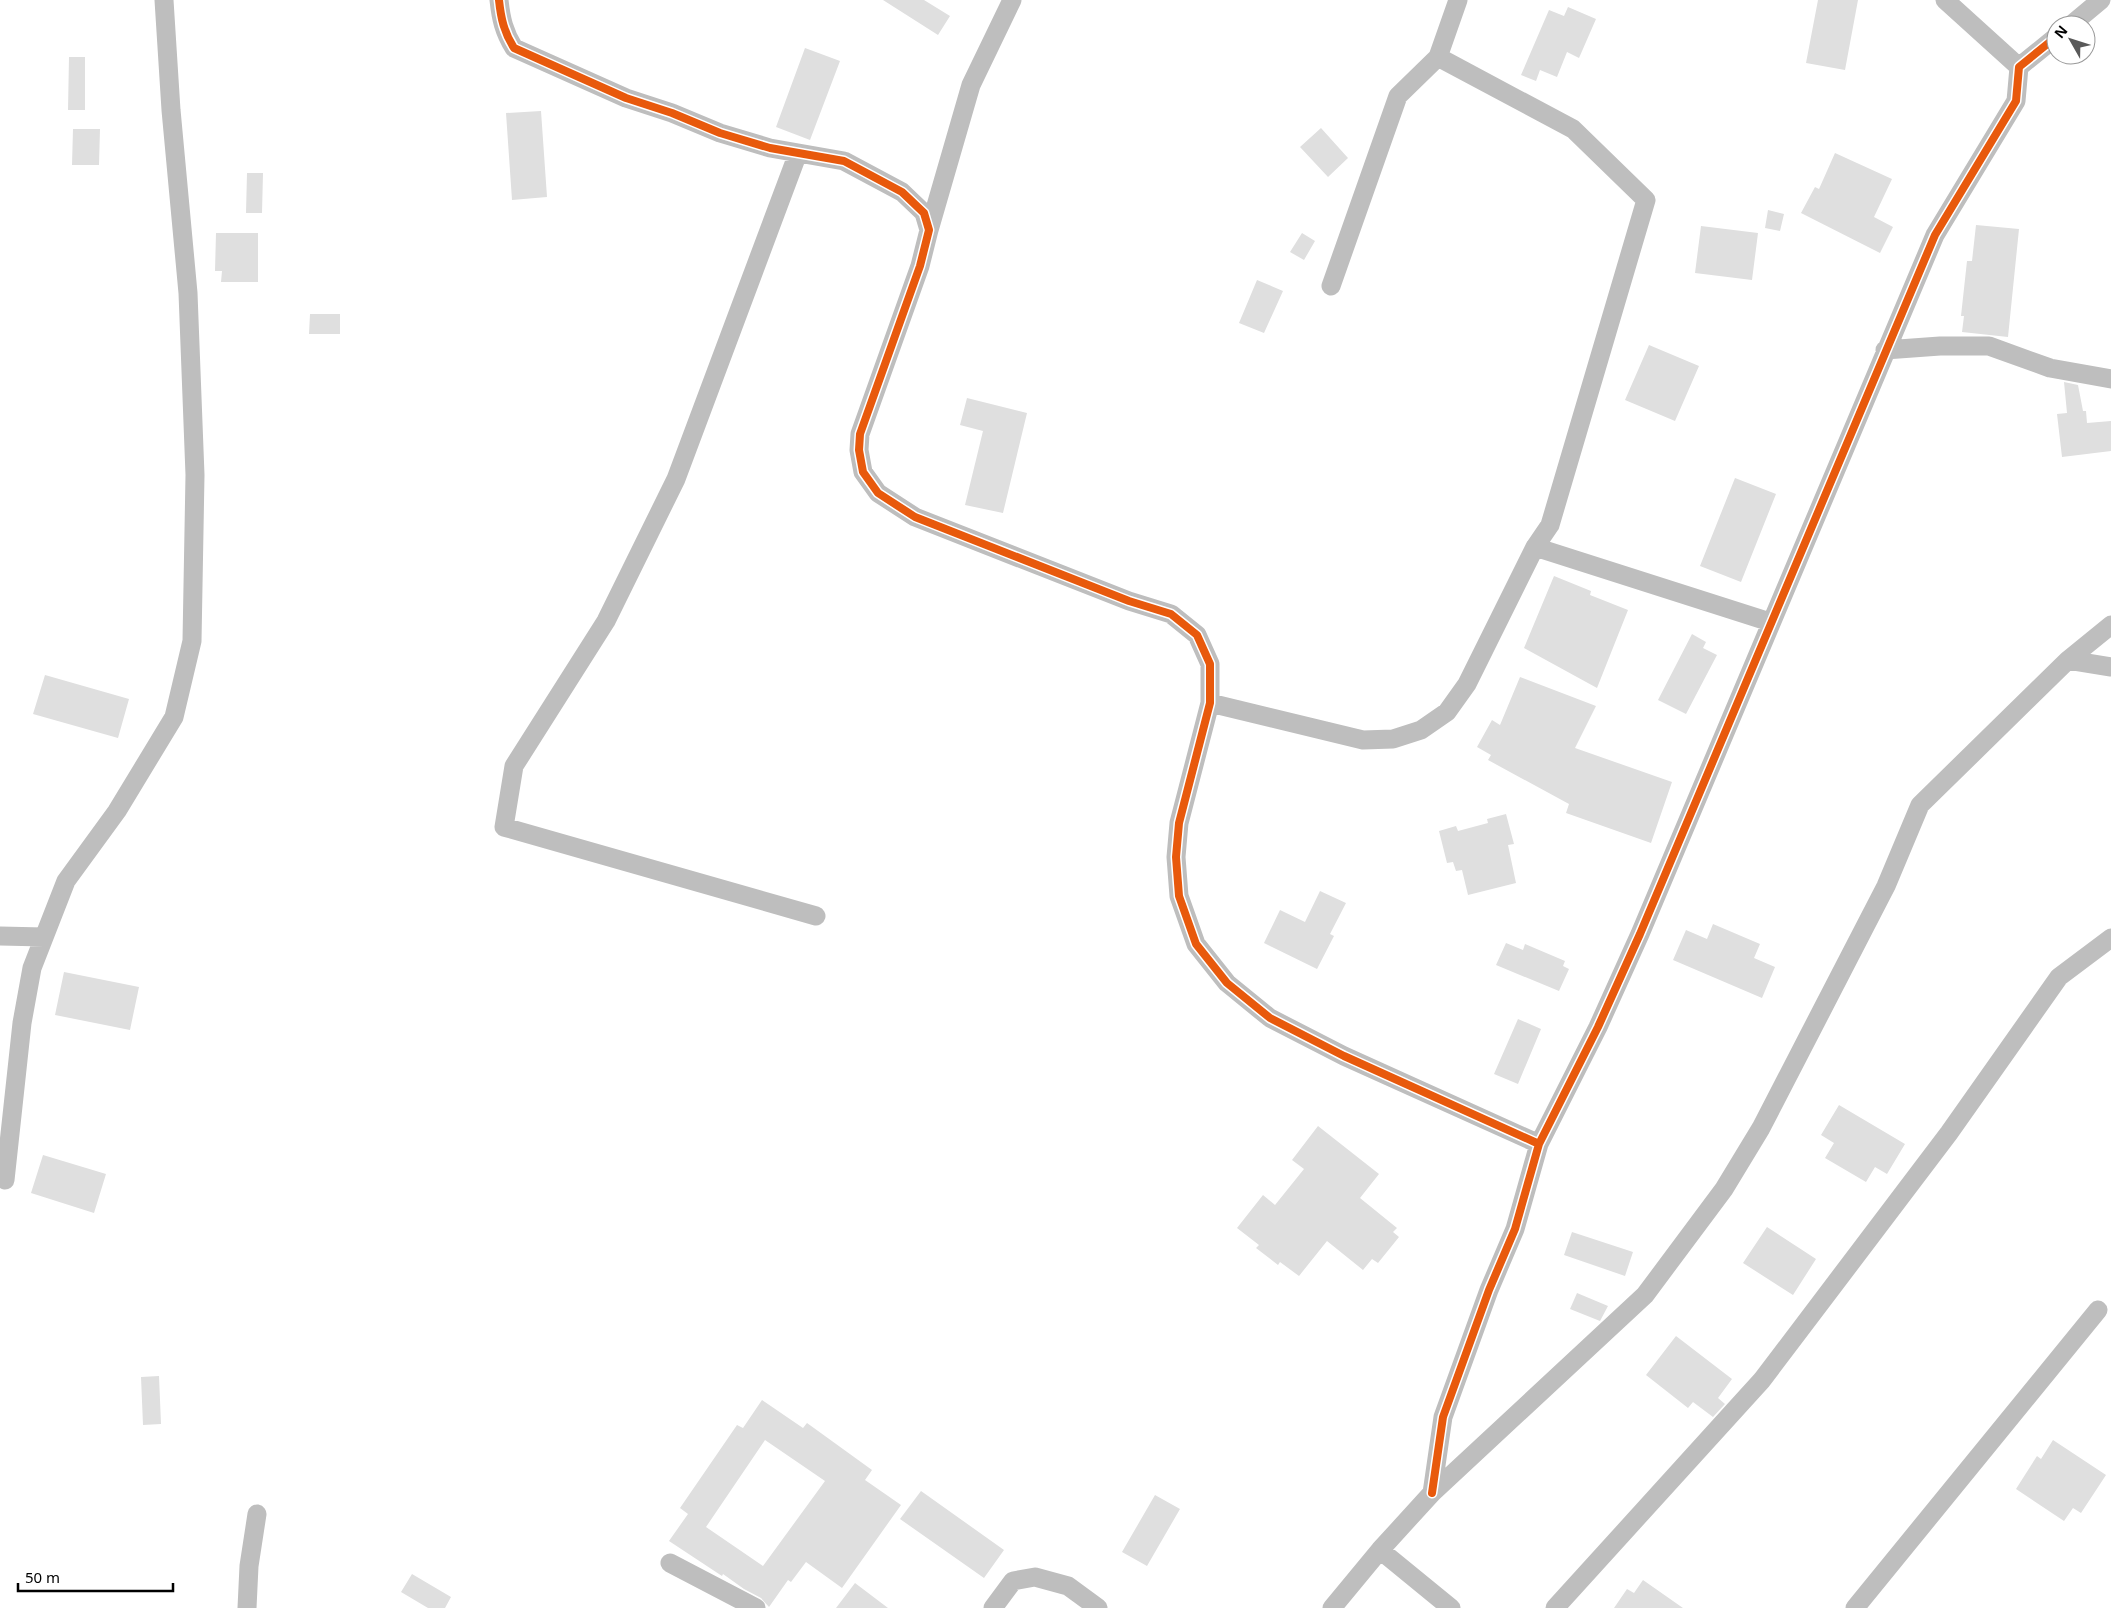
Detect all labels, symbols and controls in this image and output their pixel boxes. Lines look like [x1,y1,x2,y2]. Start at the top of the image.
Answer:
north arrow [2046,15,2096,65]
text: N [2050,21,2071,42]
scale bar [18,1560,172,1592]
text: 50 m [25,1567,60,1587]

